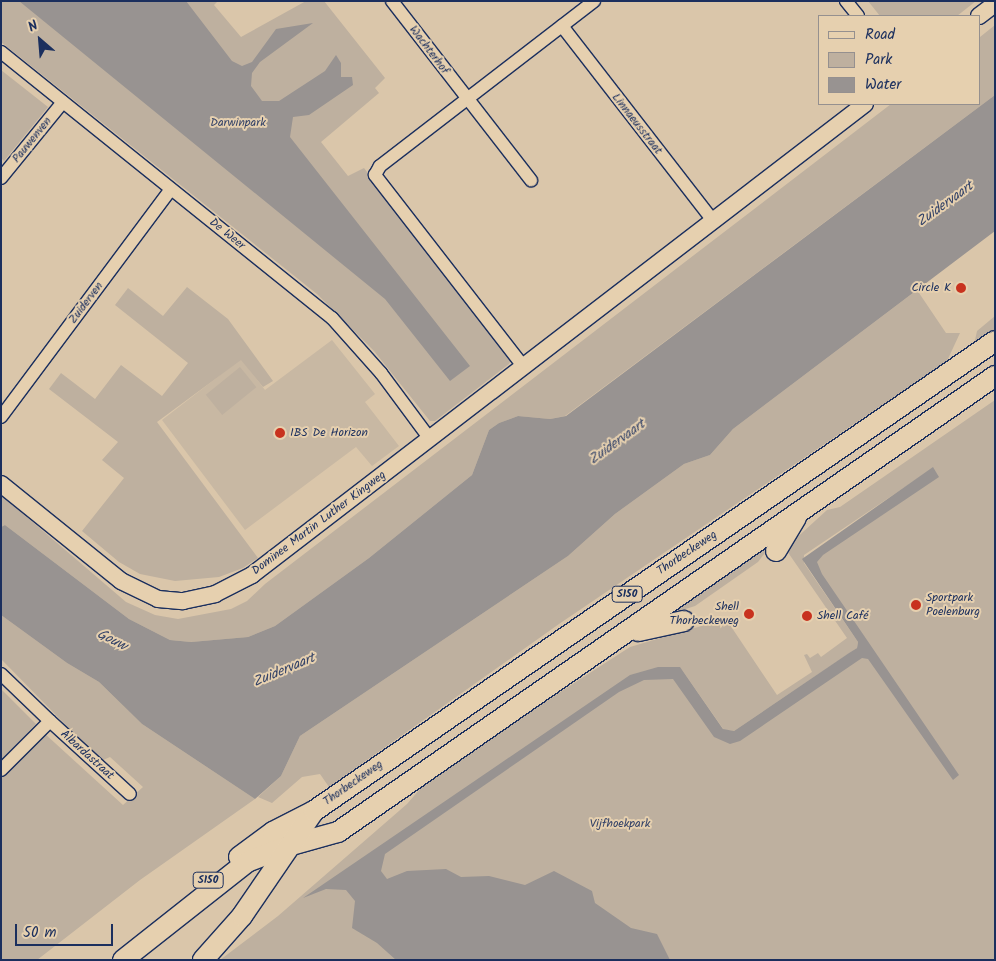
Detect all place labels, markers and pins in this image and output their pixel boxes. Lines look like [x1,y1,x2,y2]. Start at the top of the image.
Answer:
place label: Circle K [911,281,951,295]
marker: Circle K [955,282,967,294]
place label: IBS De Horizon [290,426,368,440]
marker: IBS De Horizon [274,427,286,439]
place label: Sportpark Poelenburg [926,591,980,619]
marker: Sportpark Poelenburg [910,599,922,611]
place label: Shell Thorbeckeweg [669,600,739,628]
marker: Shell Thorbeckeweg [743,608,755,620]
place label: Shell Café [817,609,868,623]
marker: Shell Café [801,610,813,622]

